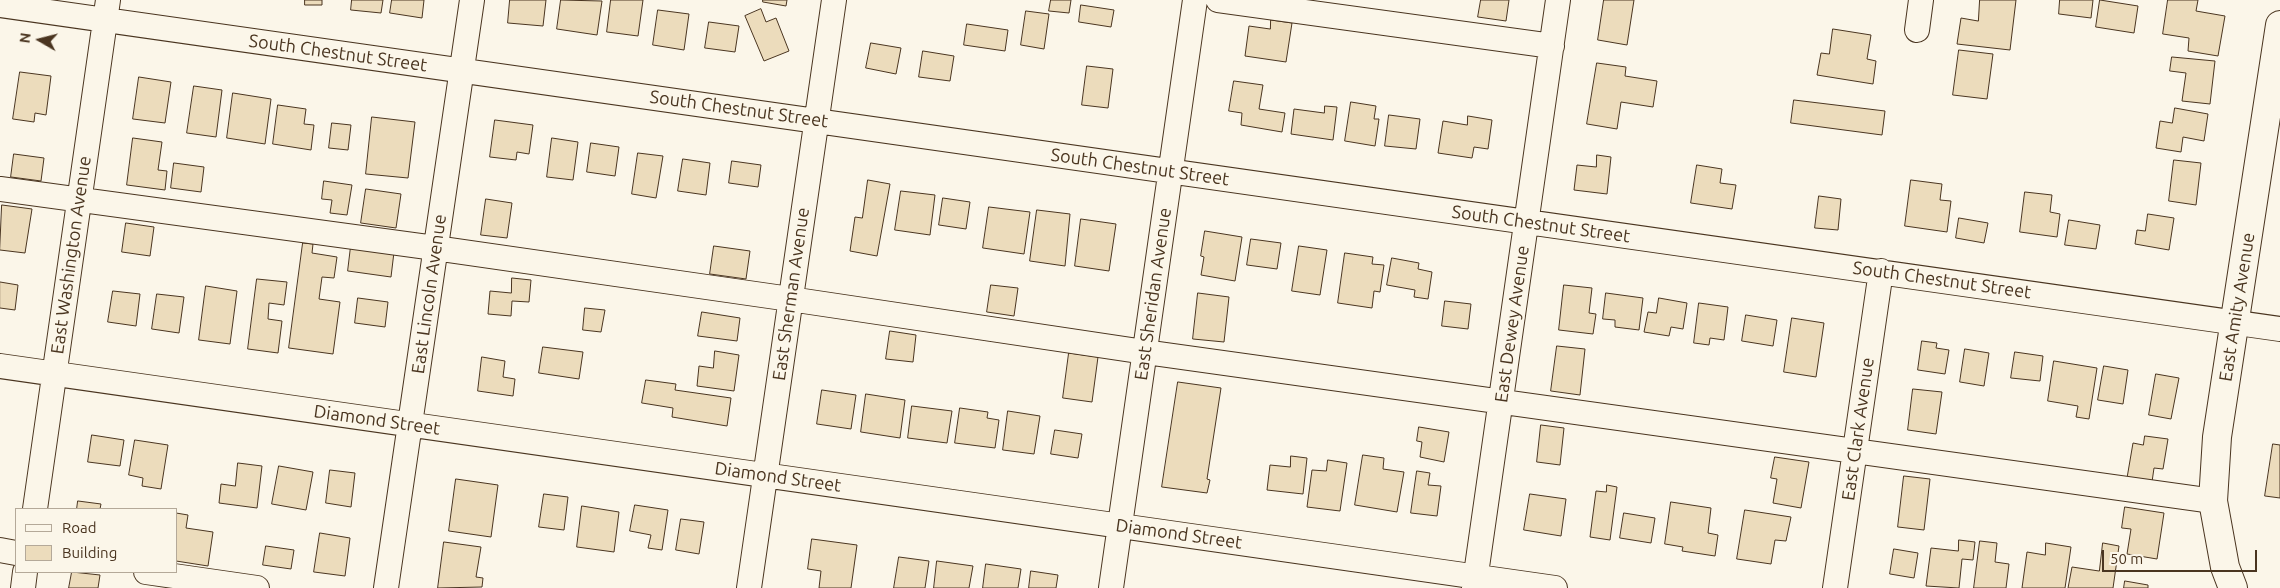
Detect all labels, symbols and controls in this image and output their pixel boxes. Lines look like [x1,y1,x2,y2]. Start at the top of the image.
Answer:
north arrow [15,15,65,65]
street label: South Chestnut Street [247,30,429,76]
text: N [16,32,34,44]
street label: South Chestnut Street [648,86,830,132]
street label: South Chestnut Street [1049,144,1231,190]
street label: East Washington Avenue [46,155,96,355]
street label: South Chestnut Street [1450,201,1632,247]
street label: East Sherman Avenue [768,206,814,382]
street label: East Sheridan Avenue [1130,206,1176,382]
street label: East Lincoln Avenue [407,213,451,375]
street label: East Amity Avenue [2215,231,2259,383]
street label: East Dewey Avenue [1490,244,1534,404]
street label: South Chestnut Street [1851,257,2033,303]
street label: East Clark Avenue [1837,356,1879,502]
street label: Diamond Street [312,400,442,440]
street label: Diamond Street [713,457,843,497]
legend [15,508,178,573]
street label: Diamond Street [1114,514,1244,554]
text: Road [62,519,97,536]
scale bar [2105,540,2260,572]
text: Building [62,544,117,561]
text: 50 m [2110,550,2143,567]

